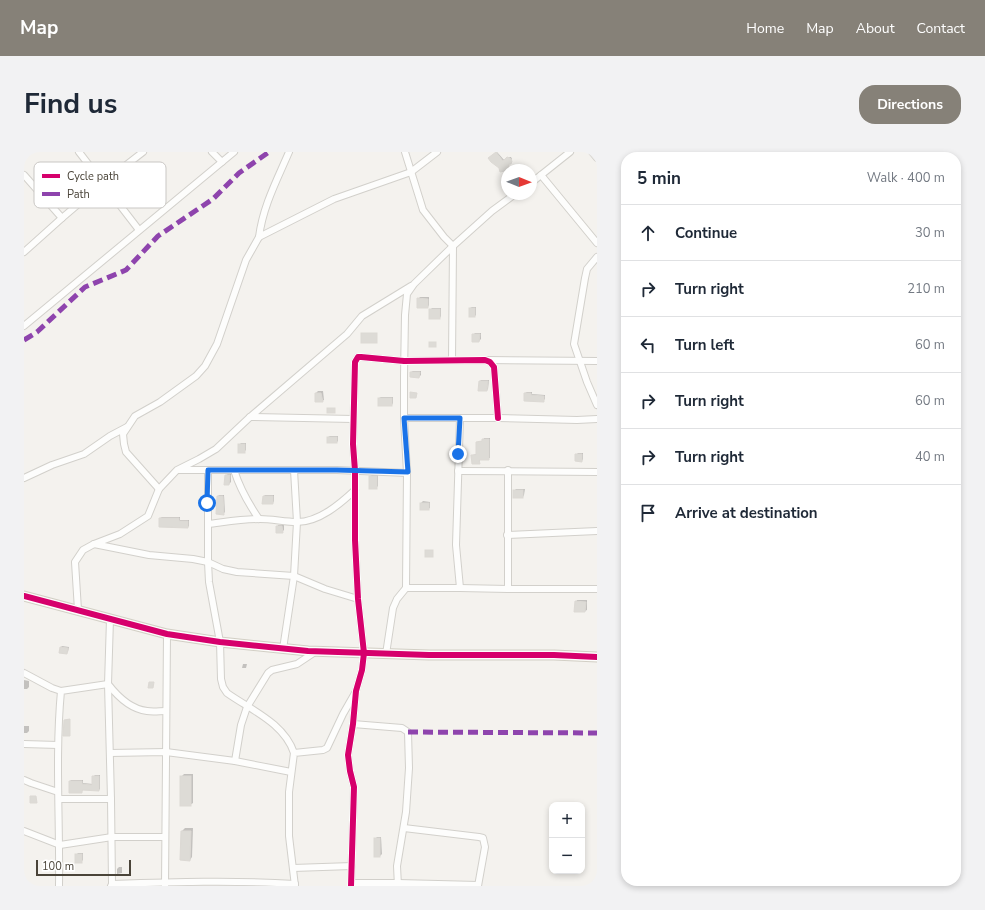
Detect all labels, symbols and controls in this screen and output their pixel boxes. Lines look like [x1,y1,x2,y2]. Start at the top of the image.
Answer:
text: Map [20,15,58,41]
text: Home [746,19,784,38]
text: Map [806,19,834,38]
text: About [856,19,895,38]
text: Contact [917,19,965,38]
text: Find us [24,85,118,123]
button: Directions [859,85,961,124]
legend [34,162,166,208]
north arrow [501,164,537,200]
text: 5 min [637,167,681,190]
text: Cycle path [67,169,119,184]
text: Walk · 400 m [867,169,945,187]
text: Path [67,187,90,202]
icon: ahead [637,222,659,244]
text: Continue [675,223,737,243]
text: 30 m [915,224,945,242]
icon: right [637,278,659,300]
text: Turn right [675,279,744,299]
text: 210 m [907,280,945,298]
icon: left [637,334,659,356]
text: Turn left [675,335,734,355]
text: 60 m [915,336,945,354]
icon: right [637,390,659,412]
text: Turn right [675,391,744,411]
text: 60 m [915,392,945,410]
route end [449,445,467,463]
icon: right [637,446,659,468]
text: Turn right [675,447,744,467]
text: 40 m [915,448,945,466]
route start [198,494,216,512]
icon: arrive [637,502,659,524]
text: Arrive at destination [675,503,818,523]
map controls [549,802,585,874]
button: + [549,802,585,838]
button: − [549,838,585,874]
scale bar [36,858,131,877]
text: 100 m [42,859,74,874]

